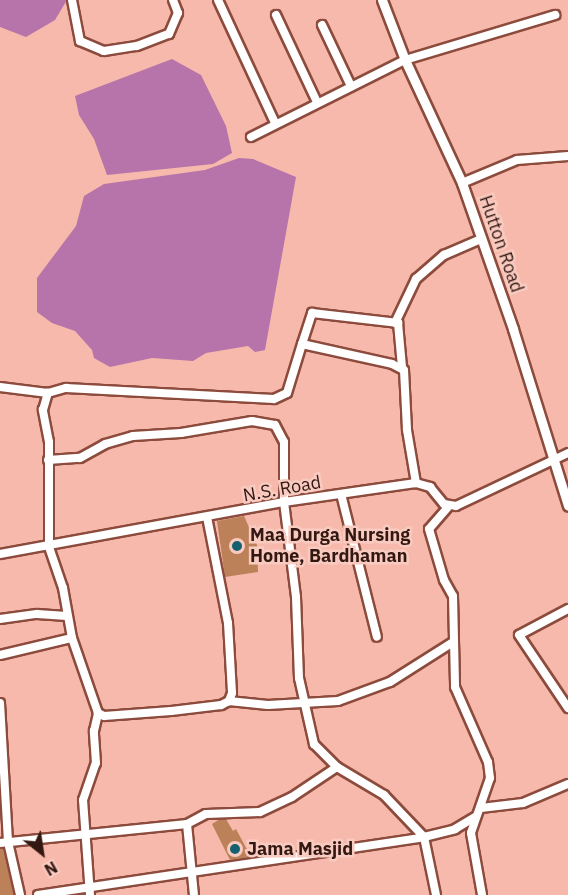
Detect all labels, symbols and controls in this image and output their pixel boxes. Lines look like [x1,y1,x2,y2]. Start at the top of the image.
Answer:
street label: Hutton Road [474,193,528,295]
street label: N.S. Road [241,472,323,506]
place label: Maa Durga Nursing Home, Bardhaman [250,525,410,568]
marker: Maa Durga Nursing Home, Bardhaman [228,537,246,555]
north arrow [12,823,72,883]
place label: Jama Masjid [247,838,353,860]
marker: Jama Masjid [228,842,242,856]
text: N [41,857,61,880]

